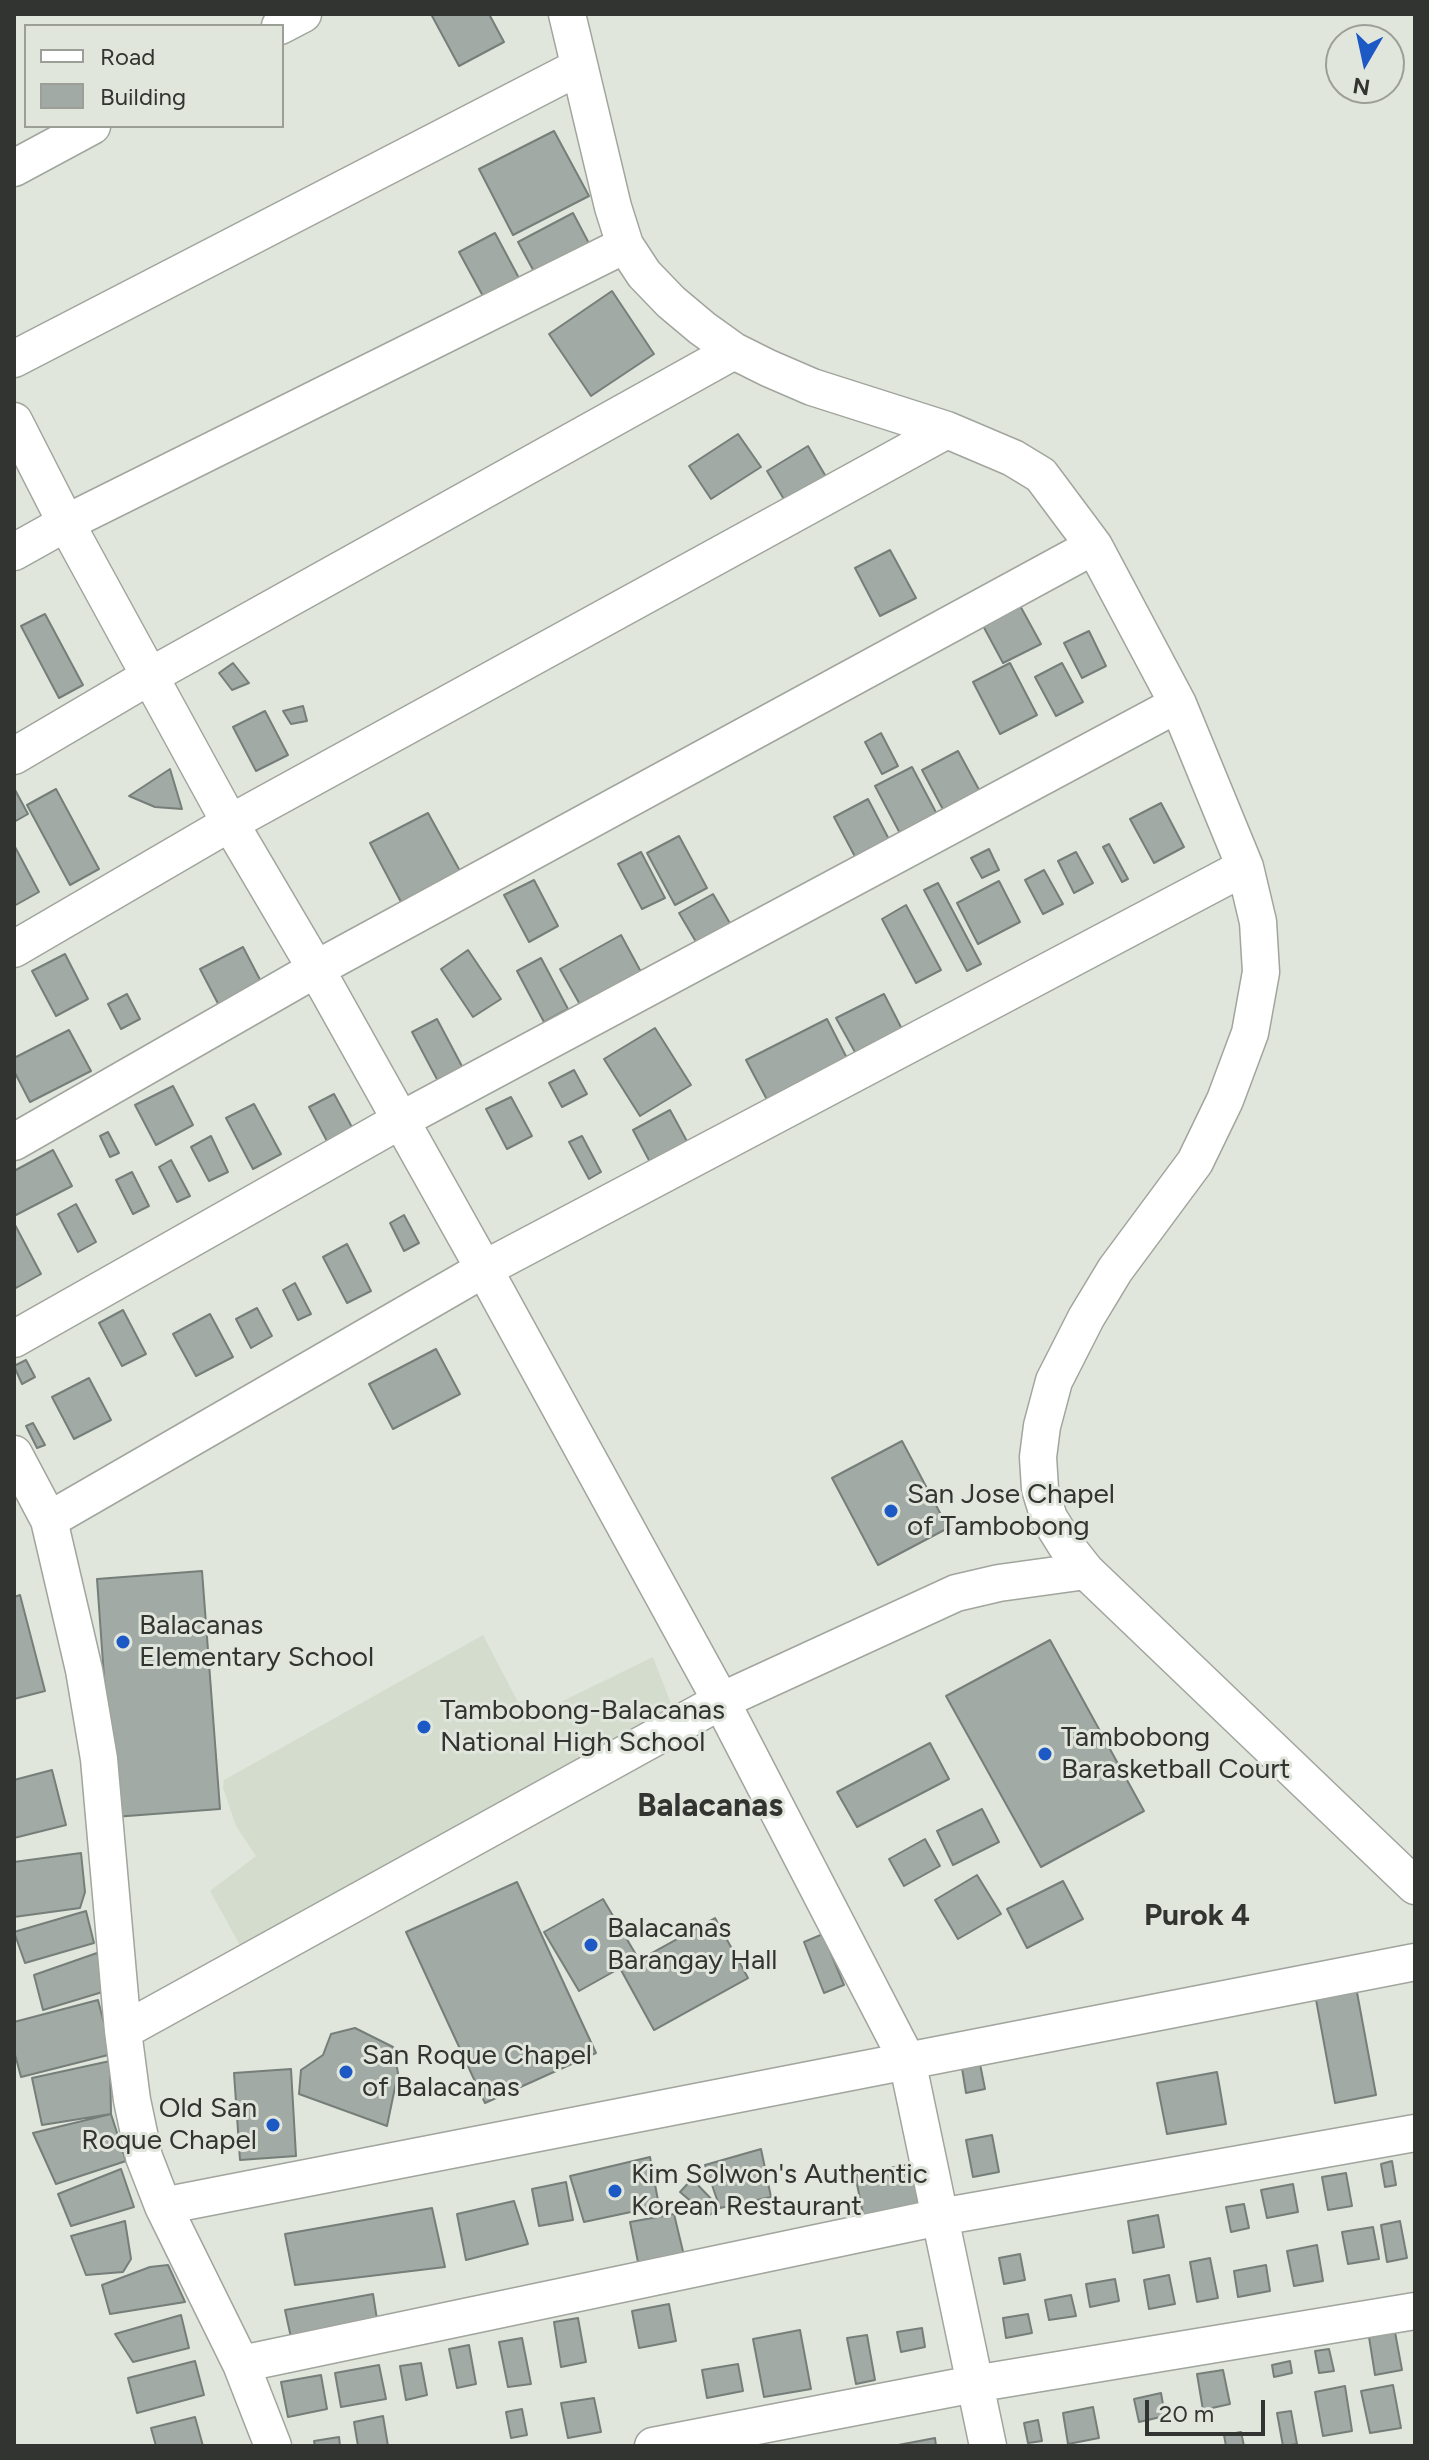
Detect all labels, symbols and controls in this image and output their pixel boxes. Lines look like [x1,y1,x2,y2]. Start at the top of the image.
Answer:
legend [24,24,284,128]
north arrow [1325,24,1405,104]
text: Road [100,42,155,71]
text: N [1351,72,1372,101]
text: Building [100,82,186,111]
place label: San Jose Chapel of Tambobong [907,1478,1115,1544]
marker: San Jose Chapel of Tambobong [882,1502,900,1520]
place label: Balacanas Elementary School [139,1609,374,1675]
marker: Balacanas Elementary School [114,1633,132,1651]
place label: Tambobong-Balacanas National High School [440,1694,725,1760]
marker: Tambobong-Balacanas National High School [415,1718,433,1736]
place label: Tambobong Barasketball Court [1061,1721,1290,1787]
marker: Tambobong Barasketball Court [1036,1745,1054,1763]
district label: Balacanas [637,1788,783,1826]
district label: Purok 4 [1144,1898,1250,1934]
place label: Balacanas Barangay Hall [607,1912,778,1978]
marker: Balacanas Barangay Hall [582,1936,600,1954]
place label: San Roque Chapel of Balacanas [362,2039,592,2105]
marker: San Roque Chapel of Balacanas [337,2063,355,2081]
place label: Old San Roque Chapel [81,2092,257,2158]
marker: Old San Roque Chapel [264,2116,282,2134]
place label: Kim Solwon's Authentic Korean Restaurant [631,2158,928,2224]
marker: Kim Solwon's Authentic Korean Restaurant [606,2182,624,2200]
scale bar [1149,2384,1269,2434]
text: 20 m [1159,2399,1214,2428]

